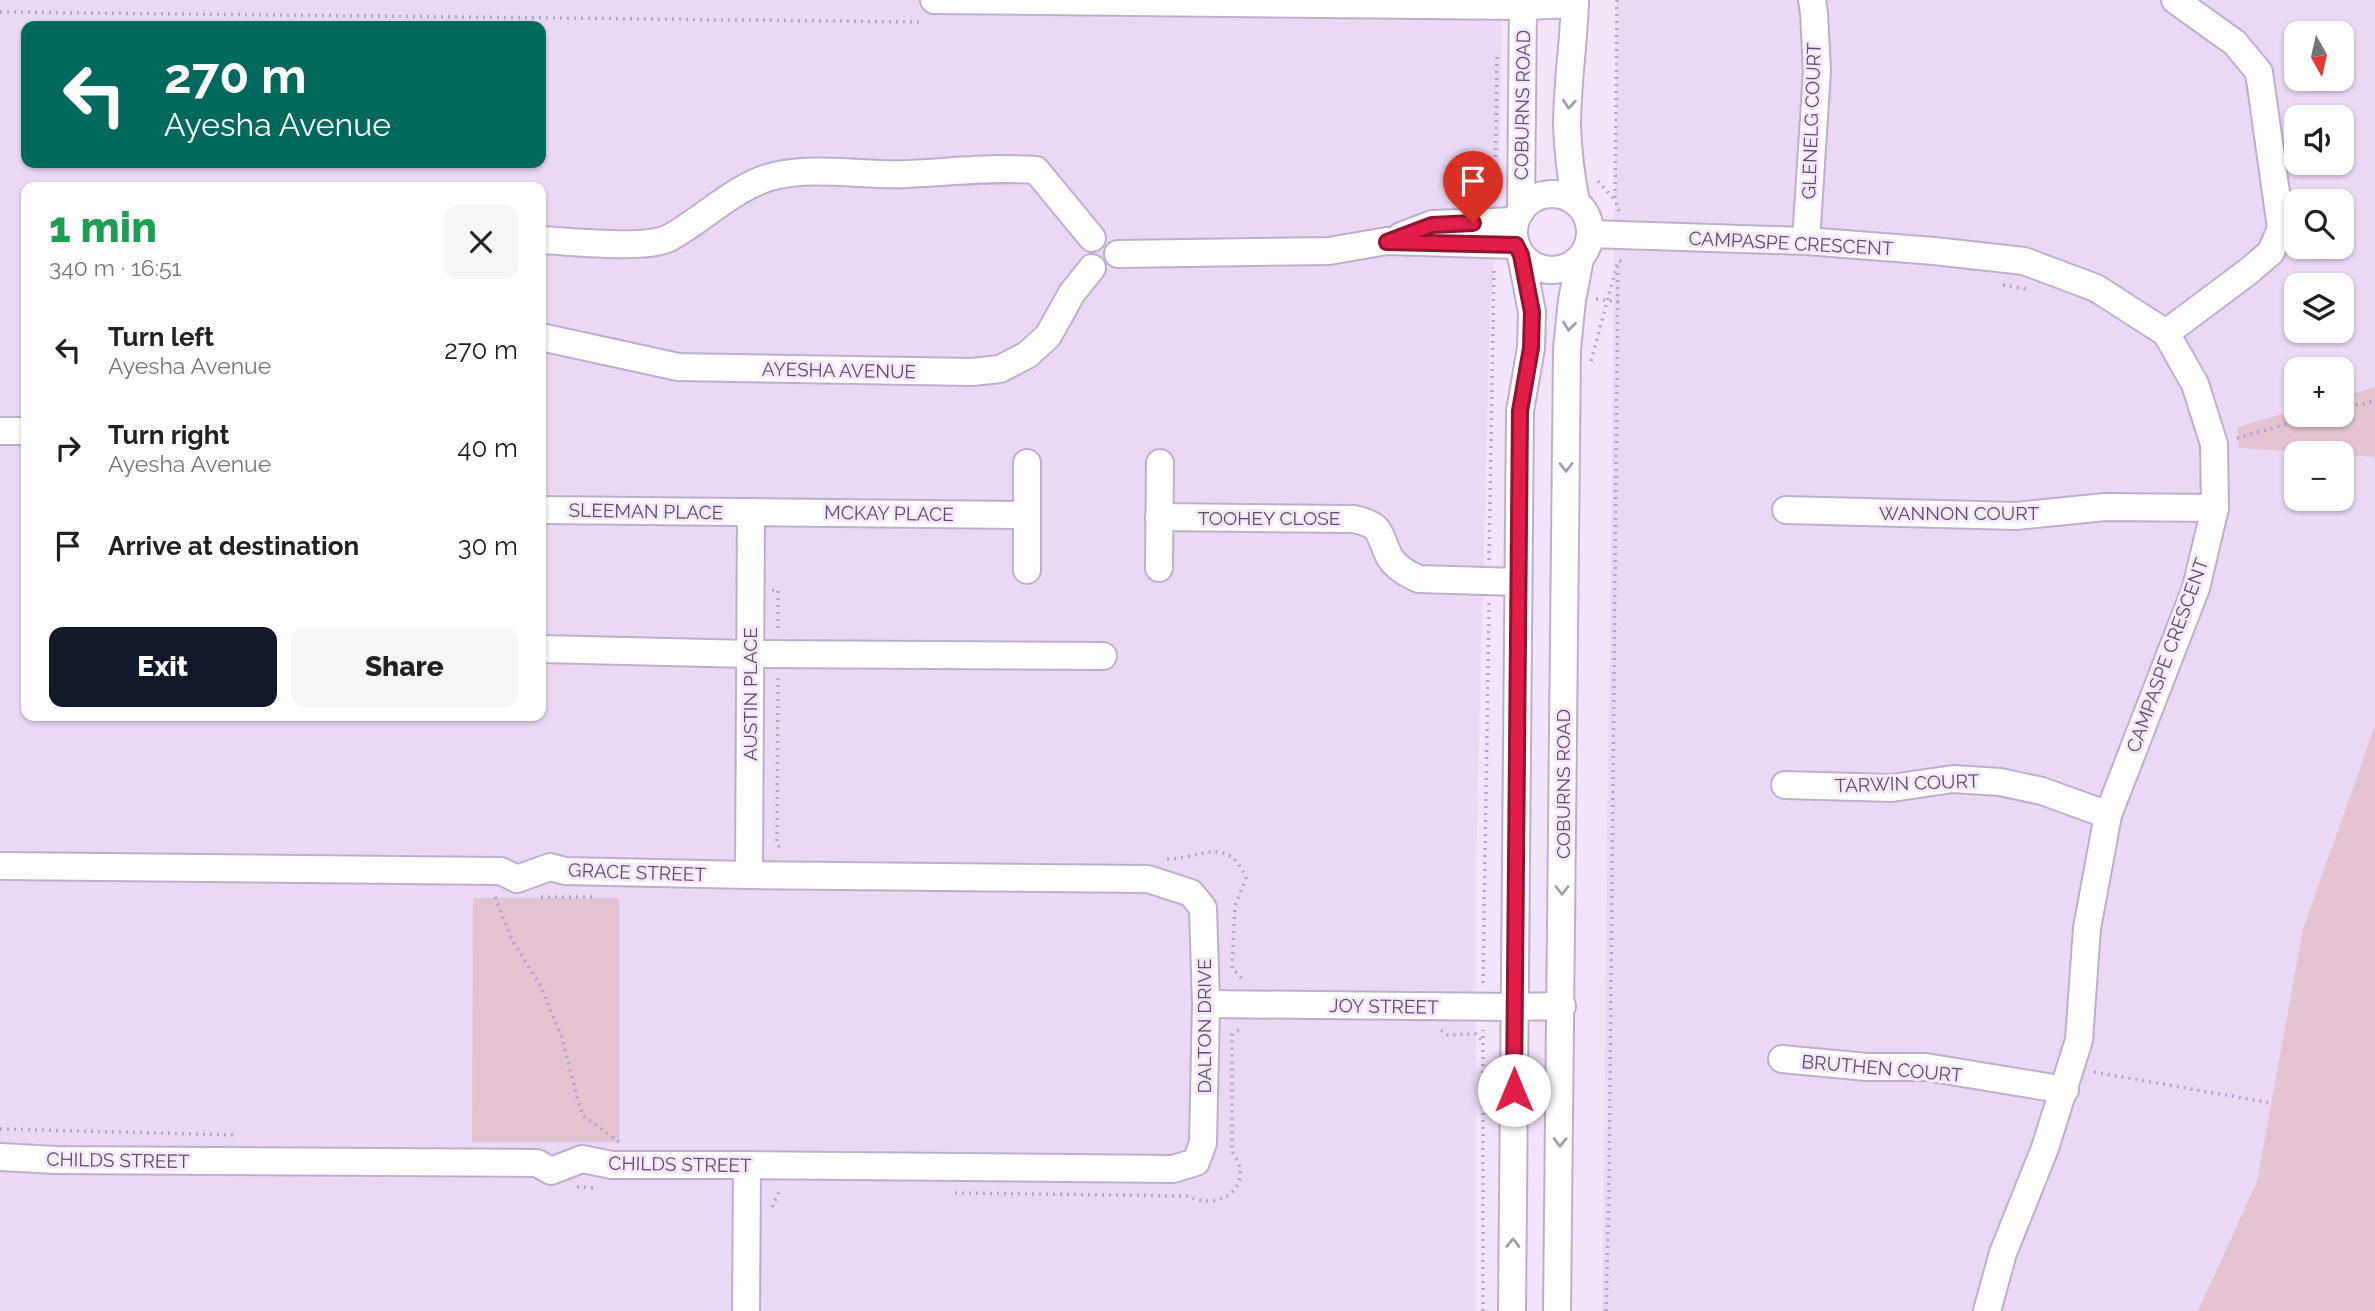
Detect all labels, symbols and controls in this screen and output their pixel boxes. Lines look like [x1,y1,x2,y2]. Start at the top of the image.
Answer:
north arrow [2284,21,2354,91]
map controls [2284,21,2354,511]
street label: COBURNS ROAD [1510,30,1534,180]
street label: GLENELG COURT [1797,42,1825,200]
text: 270 m [164,47,307,104]
icon: left [49,49,140,140]
one-way arrow [1562,99,1577,110]
button: sound [2284,105,2354,175]
text: Ayesha Avenue [164,106,391,143]
pin [1443,151,1503,223]
icon: arrive [1454,162,1492,200]
button: search [2284,189,2354,259]
text: 1 min [49,203,157,252]
button: close [444,205,518,279]
street label: CAMPASPE CRESCENT [1688,227,1894,259]
text: 340 m · 16:51 [49,254,181,281]
button: layers [2284,273,2354,343]
one-way arrow [1562,320,1577,332]
text: Turn left [108,322,214,352]
icon: left [49,331,87,369]
text: 270 m [444,335,518,365]
text: Ayesha Avenue [108,352,271,379]
button: + [2284,357,2354,427]
street label: AYESHA AVENUE [762,358,916,382]
text: Turn right [108,420,229,450]
icon: right [49,429,87,467]
text: 40 m [457,433,518,463]
button: − [2284,441,2354,511]
text: Ayesha Avenue [108,450,271,477]
one-way arrow [1558,462,1574,472]
street label: SLEEMAN PLACE [569,499,723,523]
street label: MCKAY PLACE [824,501,954,525]
street label: WANNON COURT [1879,502,2039,524]
street label: TOOHEY CLOSE [1198,507,1340,529]
icon: arrive [49,527,87,565]
text: Arrive at destination [108,531,359,561]
text: 30 m [458,531,518,561]
street label: CAMPASPE CRESCENT [2122,555,2213,755]
button: Exit [49,627,277,707]
button: Share [291,627,518,707]
street label: AUSTIN PLACE [739,627,761,761]
street label: COBURNS ROAD [1552,709,1574,859]
street label: TARWIN COURT [1834,769,1980,797]
street label: GRACE STREET [568,859,707,885]
one-way arrow [1555,885,1570,896]
street label: DALTON DRIVE [1193,959,1215,1094]
street label: JOY STREET [1329,994,1439,1018]
street label: BRUTHEN COURT [1801,1050,1964,1086]
position arrow [1477,1053,1551,1127]
one-way arrow [1552,1137,1567,1148]
street label: CHILDS STREET [46,1148,190,1172]
street label: CHILDS STREET [608,1152,752,1176]
one-way arrow [1505,1237,1521,1248]

